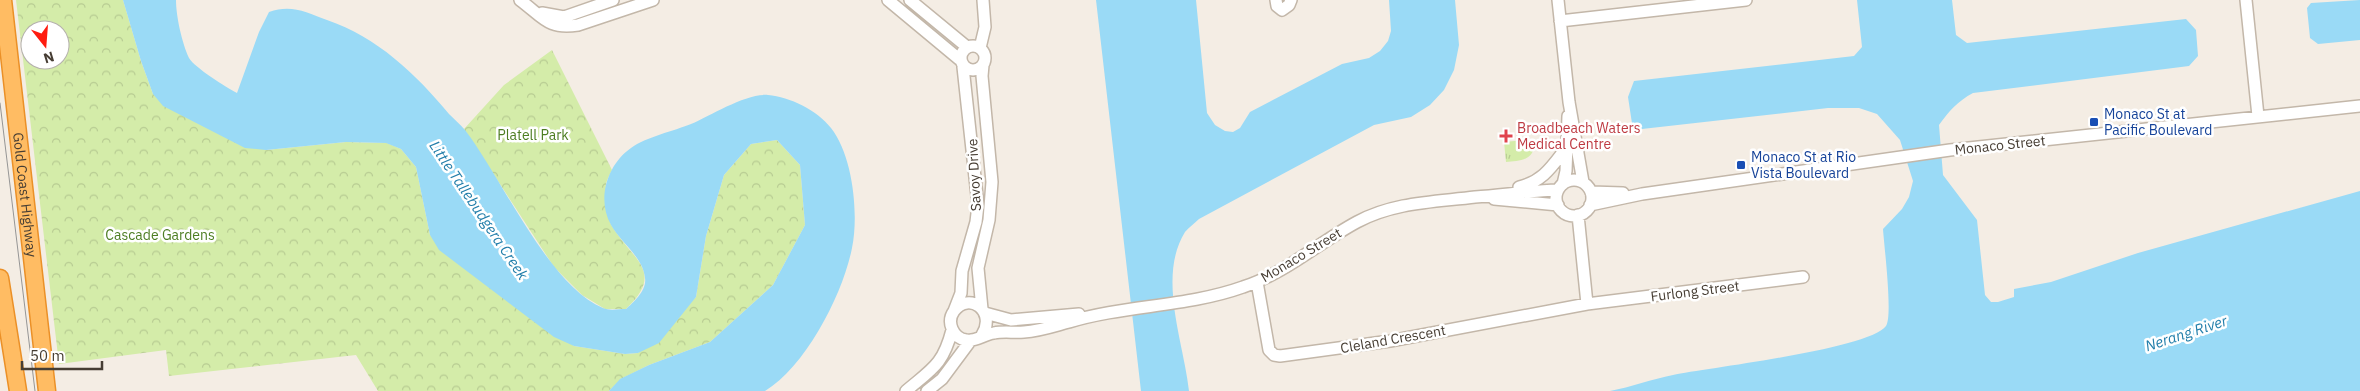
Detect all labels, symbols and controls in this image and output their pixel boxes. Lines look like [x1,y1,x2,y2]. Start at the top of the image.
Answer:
north arrow [20,20,70,70]
text: N [41,47,56,68]
place label: Monaco St at Pacific Boulevard [2104,105,2212,139]
marker: Monaco St at Pacific Boulevard [2088,116,2100,128]
place label: Broadbeach Waters Medical Centre [1517,119,1641,153]
park label: Platell Park [497,126,569,144]
marker: Broadbeach Waters Medical Centre [1499,129,1513,143]
street label: Gold Coast Highway [9,131,41,258]
street label: Monaco Street [1954,131,2046,159]
water label: Little Tallebudgera Creek [425,137,533,283]
street label: Savoy Drive [963,138,985,212]
place label: Monaco St at Rio Vista Boulevard [1751,148,1856,182]
marker: Monaco St at Rio Vista Boulevard [1735,159,1747,171]
street label: Monaco Street [1257,224,1345,286]
park label: Cascade Gardens [105,226,215,244]
street label: Furlong Street [1650,277,1740,305]
water label: Nerang River [2143,311,2230,355]
street label: Cleland Crescent [1339,321,1447,357]
scale bar [22,338,102,370]
text: 50 m [30,346,65,365]

